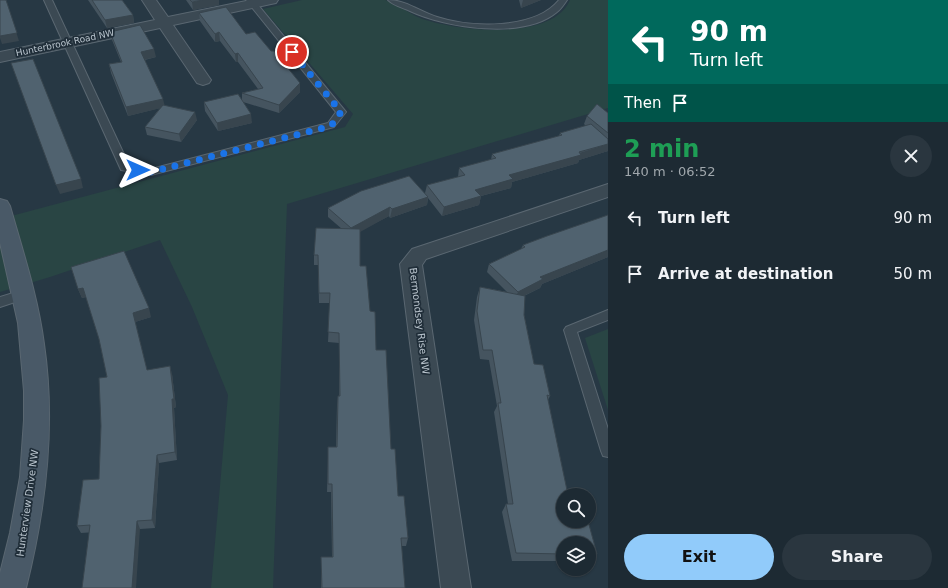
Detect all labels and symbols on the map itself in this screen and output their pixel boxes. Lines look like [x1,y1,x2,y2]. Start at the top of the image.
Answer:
street label: Hunterbrook Road NW [15,28,115,58]
pin [275,35,309,69]
position arrow [117,149,159,191]
street label: Bermondsey Rise NW [407,267,432,375]
street label: Hunterview Drive NW [15,449,40,557]

